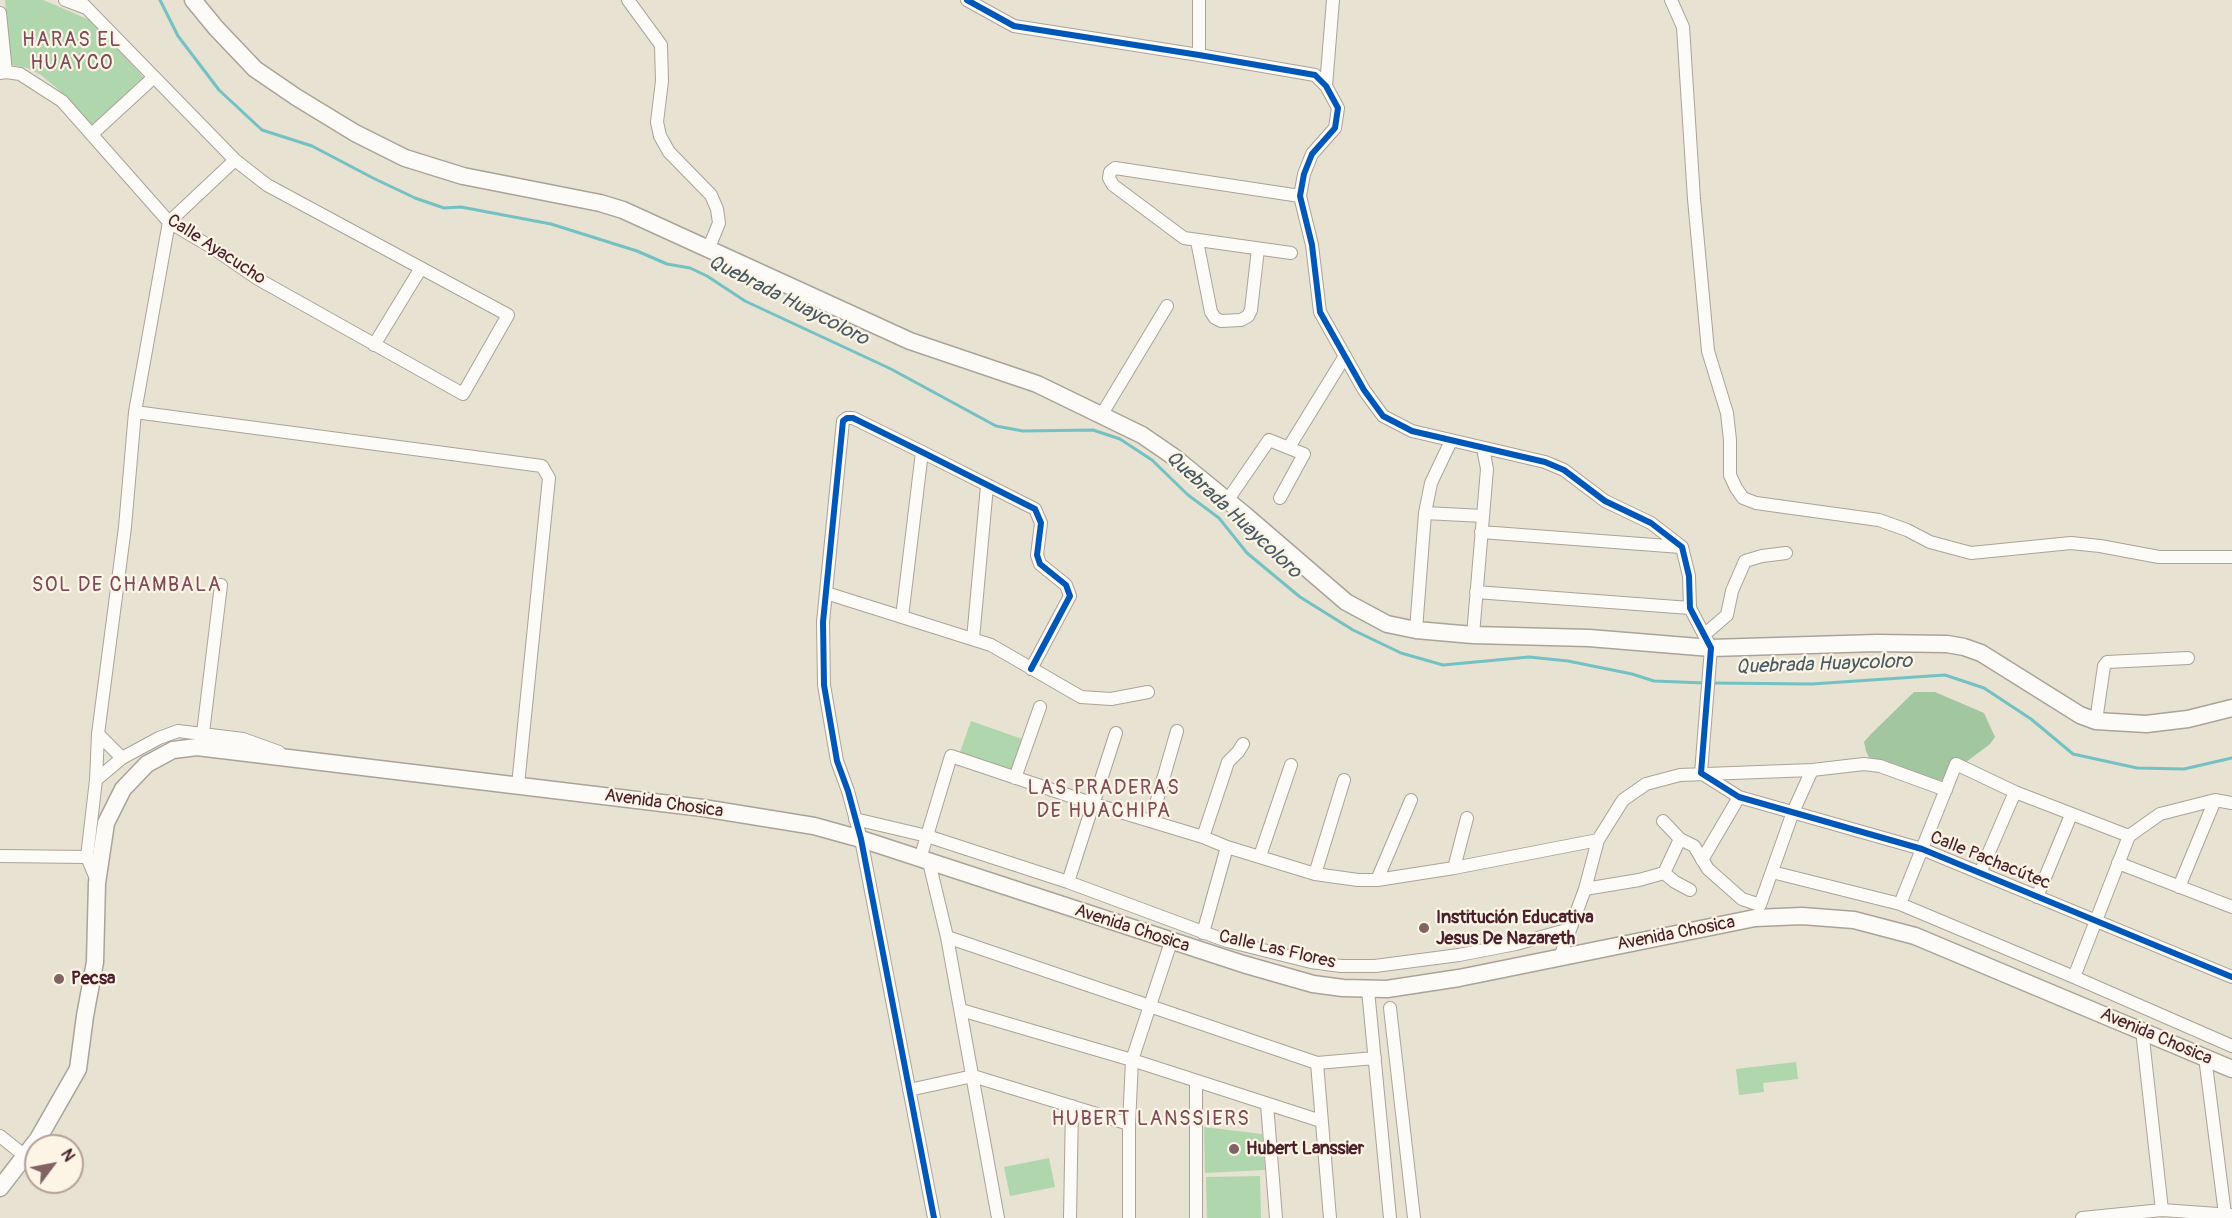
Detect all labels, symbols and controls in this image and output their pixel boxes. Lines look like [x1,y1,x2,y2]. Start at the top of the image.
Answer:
district label: HARAS EL HUAYCO [22,29,122,76]
street label: Calle Ayacucho [163,210,269,290]
water label: Quebrada Huaycoloro [704,250,872,352]
water label: Quebrada Huaycoloro [1160,446,1306,584]
district label: SOL DE CHAMBALA [32,574,222,598]
water label: Quebrada Huaycoloro [1735,650,1913,680]
district label: LAS PRADERAS DE HUACHIPA [1027,777,1181,824]
street label: Avenida Chosica [603,785,725,823]
street label: Calle Pachacútec [1927,827,2053,895]
street label: Avenida Chosica [1072,900,1192,958]
place label: Institución Educativa Jesus De Nazareth [1436,907,1594,950]
street label: Avenida Chosica [1615,912,1737,956]
marker: Institución Educativa Jesus De Nazareth [1417,921,1431,935]
street label: Calle Las Flores [1217,926,1337,974]
place label: Pecsa [71,968,115,990]
marker: Pecsa [52,972,66,986]
street label: Avenida Chosica [2097,1004,2215,1070]
district label: HUBERT LANSSIERS [1051,1108,1251,1132]
north arrow [24,1134,84,1194]
place label: Hubert Lanssier [1246,1138,1364,1160]
marker: Hubert Lanssier [1227,1142,1241,1156]
text: N [56,1146,79,1165]

